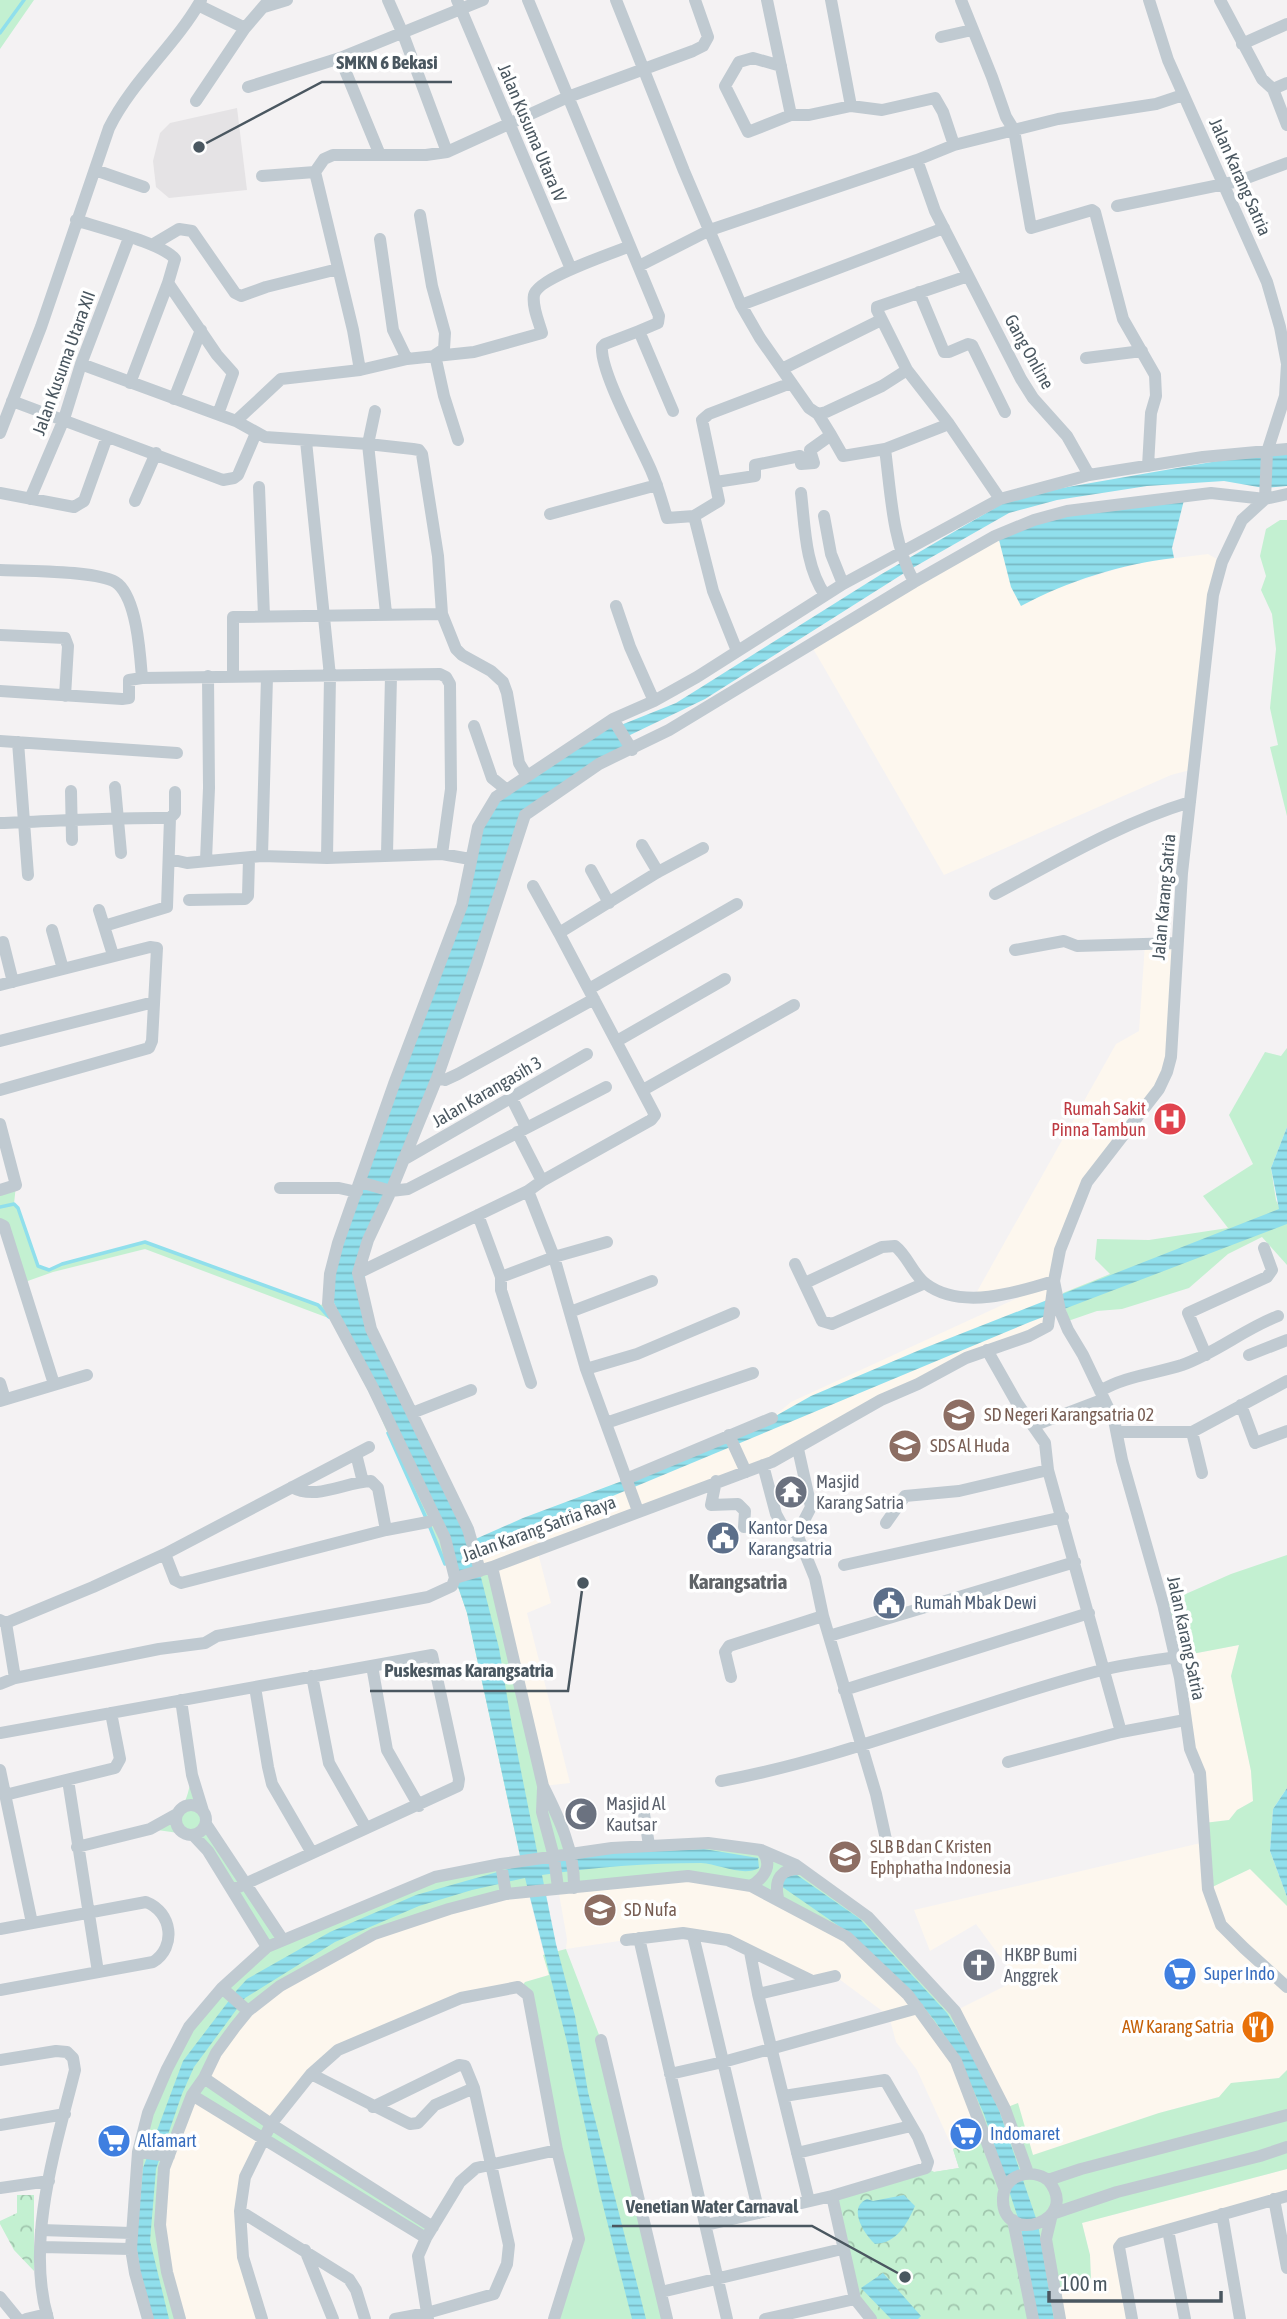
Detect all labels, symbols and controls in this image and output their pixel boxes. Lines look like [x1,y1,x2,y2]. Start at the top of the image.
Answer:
callout: SMKN 6 Bekasi [322,42,452,82]
text: SMKN 6 Bekasi [336,51,438,73]
street label: Jalan Kusuma Utara IV [494,61,571,205]
street label: Jalan Karang Satria [1205,115,1276,239]
street label: Jalan Kusuma Utara XII [28,288,99,438]
street label: Gang Online [1000,311,1058,393]
street label: Jalan Karang Satria [1148,833,1179,961]
street label: Jalan Karangasih 3 [428,1052,545,1131]
place label: Rumah Sakit Pinna Tambun [1051,1098,1146,1140]
hospital icon: Rumah Sakit Pinna Tambun [1151,1100,1189,1138]
school or university icon: SD Negeri Karangsatria 02 [940,1396,978,1434]
place label: SD Negeri Karangsatria 02 [984,1404,1154,1425]
school or university icon: SDS Al Huda [886,1427,924,1465]
place label: SDS Al Huda [930,1435,1010,1456]
place label: Masjid Karang Satria [816,1471,904,1513]
temple icon: Masjid Karang Satria [772,1473,810,1511]
street label: Jalan Karang Satria Raya [459,1491,619,1566]
place label: Kantor Desa Karangsatria [748,1517,832,1559]
public building icon: Kantor Desa Karangsatria [704,1519,742,1557]
district label: Karangsatria [689,1569,787,1593]
street label: Jalan Karang Satria [1163,1574,1210,1702]
public building icon: Rumah Mbak Dewi [870,1584,908,1622]
place label: Rumah Mbak Dewi [914,1592,1037,1613]
callout: Puskesmas Karangsatria [370,1651,568,1691]
text: Puskesmas Karangsatria [384,1659,554,1681]
place label: Masjid Al Kautsar [606,1793,666,1835]
mosque icon: Masjid Al Kautsar [562,1795,600,1833]
place label: SLB B dan C Kristen Ephphatha Indonesia [870,1836,1011,1878]
school or university icon: SLB B dan C Kristen Ephphatha Indonesia [826,1838,864,1876]
school or university icon: SD Nufa [581,1891,619,1929]
place label: SD Nufa [624,1899,677,1920]
place label: HKBP Bumi Anggrek [1004,1944,1077,1986]
church icon: HKBP Bumi Anggrek [960,1946,998,1984]
supermarket icon: Super Indo [1161,1955,1199,1993]
place label: Super Indo [1204,1963,1275,1984]
restaurant icon: AW Karang Satria [1239,2008,1277,2046]
place label: AW Karang Satria [1122,2016,1234,2037]
supermarket icon: Indomaret [947,2115,985,2153]
supermarket icon: Alfamart [95,2122,133,2160]
place label: Indomaret [990,2123,1060,2144]
place label: Alfamart [138,2130,197,2151]
callout: Venetian Water Carnaval [612,2186,812,2226]
text: Venetian Water Carnaval [625,2195,799,2217]
scale bar [1049,2260,1220,2304]
text: 100 m [1060,2271,1108,2295]

